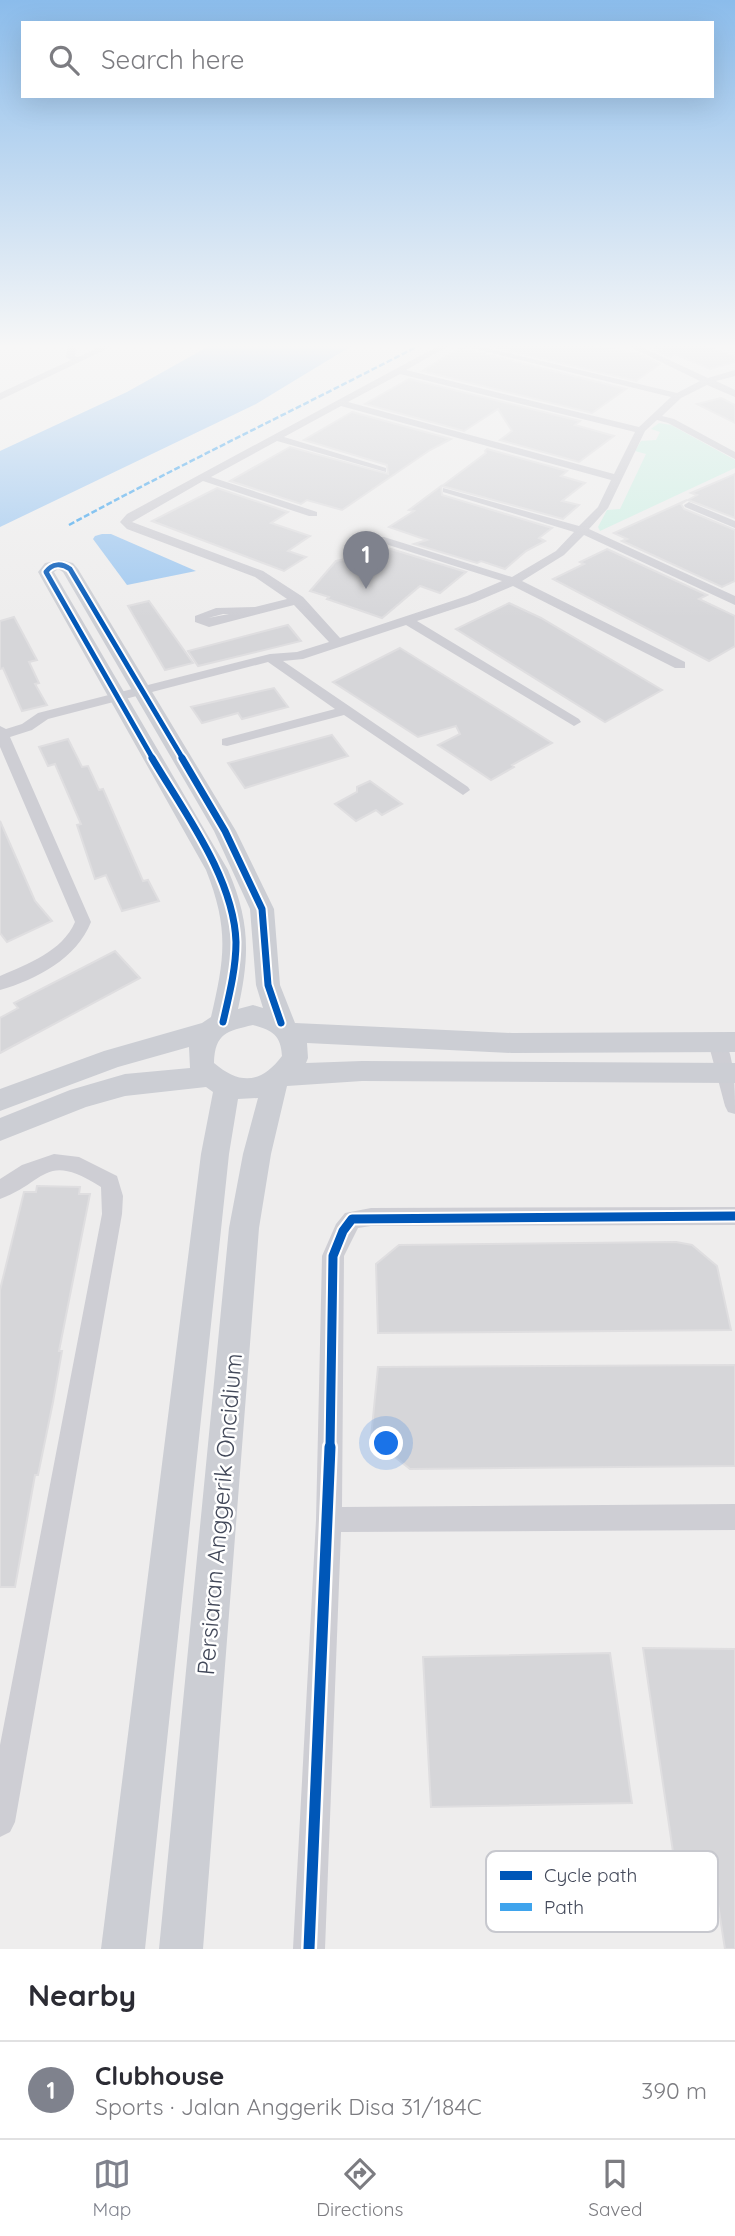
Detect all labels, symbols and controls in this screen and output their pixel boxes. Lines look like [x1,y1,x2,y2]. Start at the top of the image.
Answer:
search box [21,21,714,98]
icon: search [45,41,83,79]
text: Search here [101,43,245,76]
pin: 1 [343,531,389,589]
street label: Persiaran Anggerik Oncidium [190,1352,248,1676]
your location [369,1426,403,1460]
legend [486,1851,718,1932]
text: Cycle path [544,1863,637,1887]
text: Path [544,1895,584,1919]
text: Nearby [28,1976,136,2014]
text: Clubhouse [95,2059,224,2092]
text: 1 [47,2076,55,2105]
text: 390 m [641,2076,707,2105]
text: Sports · Jalan Anggerik Disa 31/184C [95,2092,482,2121]
tab: Map [93,2155,131,2221]
tab: Directions [316,2155,403,2221]
tab: Saved [588,2155,643,2221]

